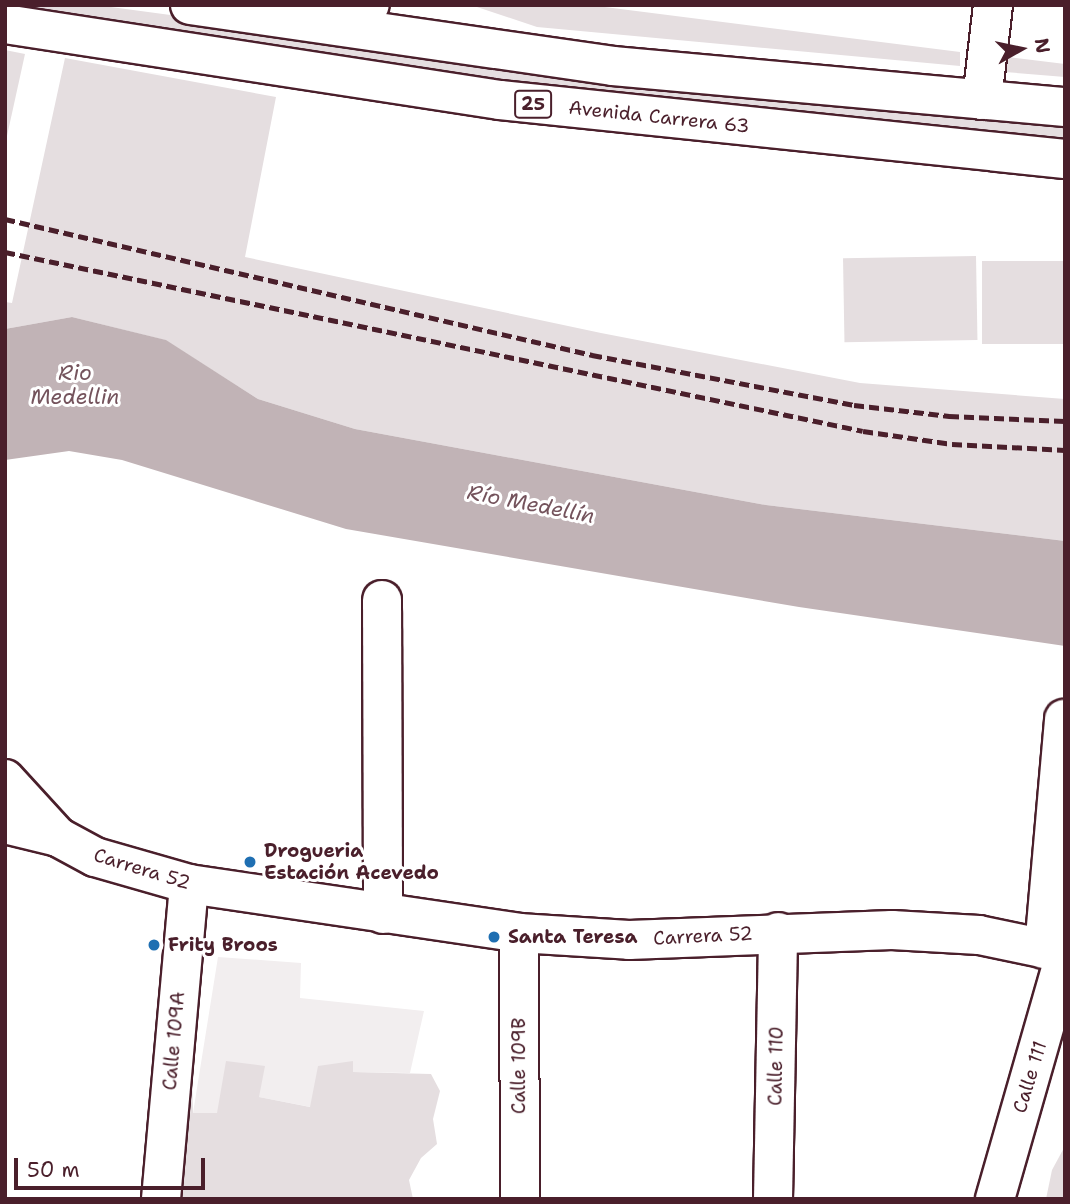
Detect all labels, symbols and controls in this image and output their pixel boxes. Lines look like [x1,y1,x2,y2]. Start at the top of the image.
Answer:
north arrow [986,14,1056,84]
text: N [1029,36,1056,55]
road number: 25 [514,90,552,119]
street label: Avenida Carrera 63 [567,96,751,138]
water label: Rio Medellin [31,360,119,410]
water label: Río Medellín [465,479,597,529]
place label: Drogueria Estación Acevedo [264,840,439,884]
street label: Carrera 52 [91,844,193,894]
marker: Drogueria Estación Acevedo [242,854,258,870]
street label: Carrera 52 [653,922,753,950]
place label: Santa Teresa [508,926,637,948]
marker: Santa Teresa [486,929,502,945]
place label: Frity Broos [168,934,278,956]
marker: Frity Broos [146,937,162,953]
street label: Calle 109A [158,991,190,1091]
street label: Calle 109B [508,1018,530,1114]
street label: Calle 110 [764,1026,788,1106]
street label: Calle 111 [1008,1038,1052,1116]
scale bar [18,1144,208,1188]
text: 50 m [27,1156,80,1184]

